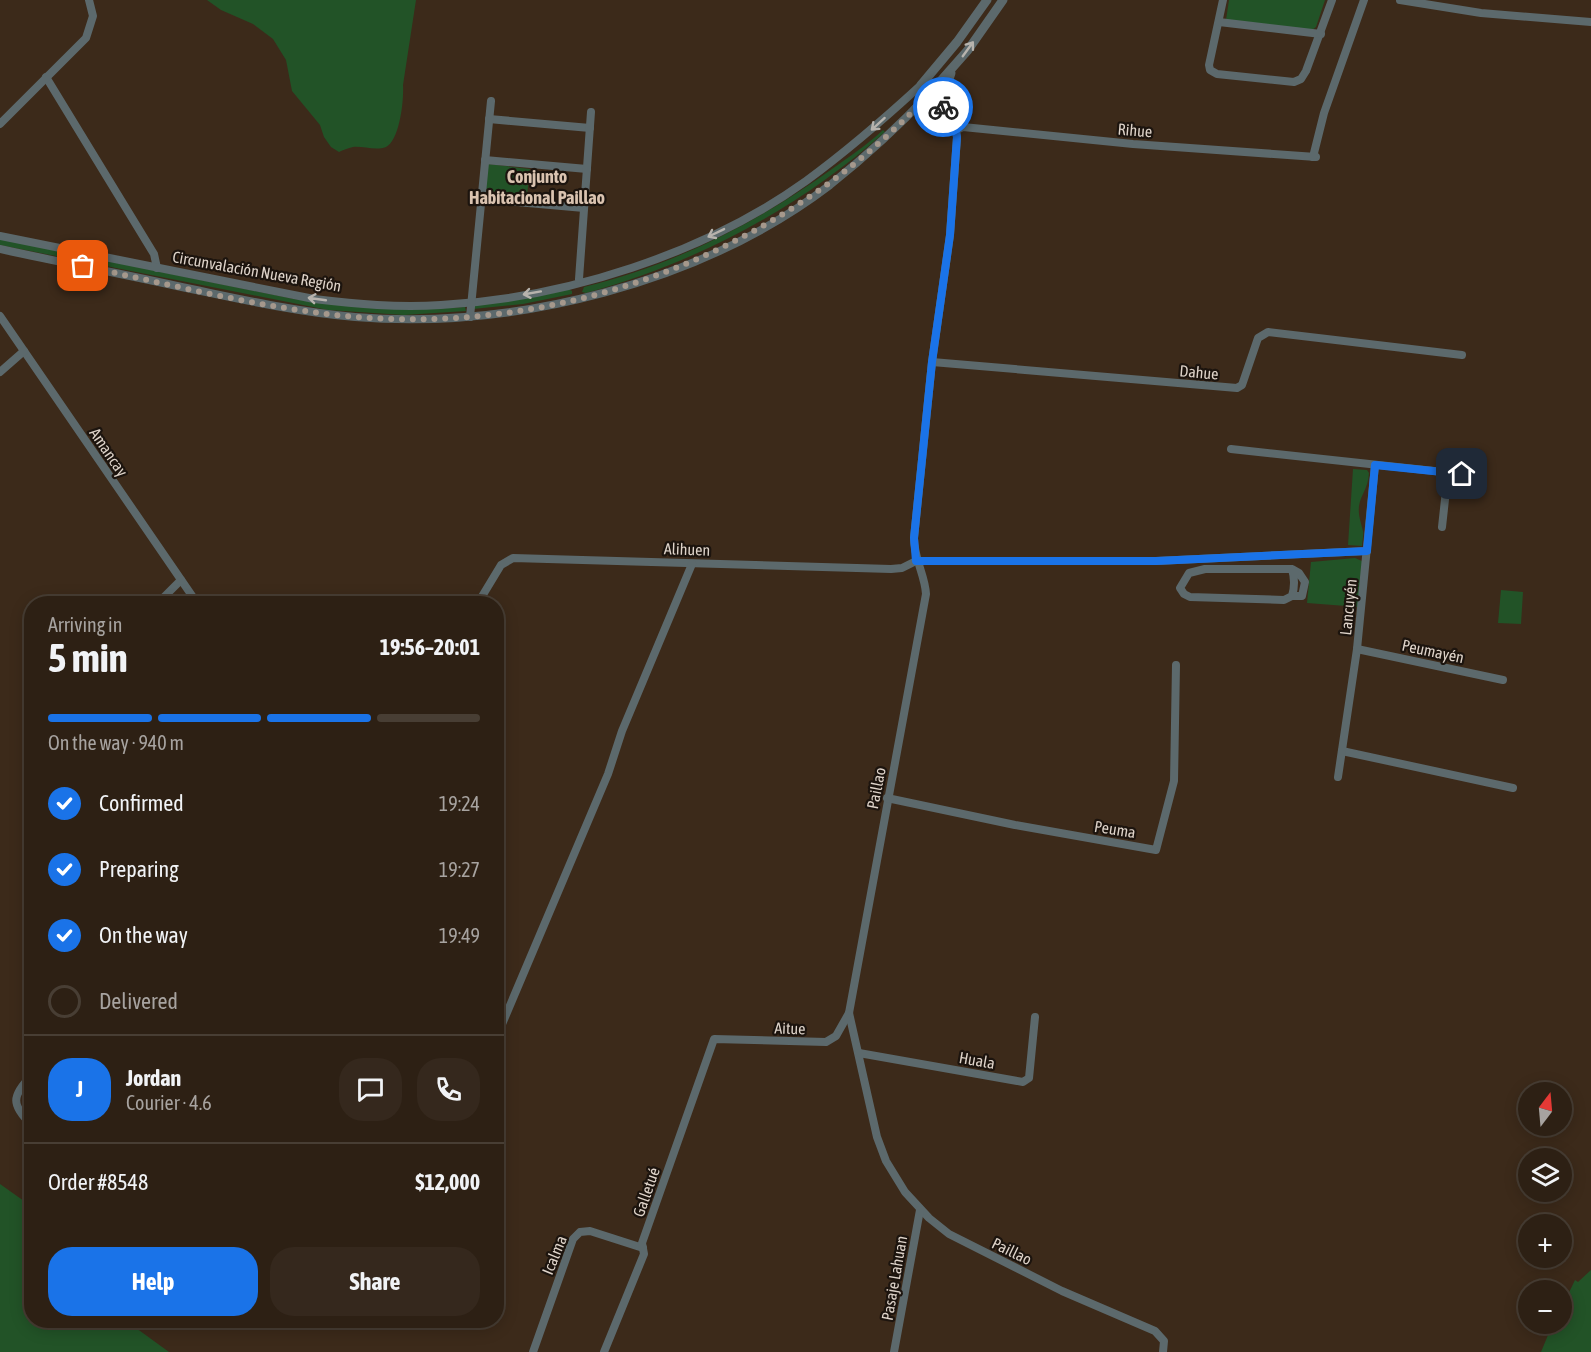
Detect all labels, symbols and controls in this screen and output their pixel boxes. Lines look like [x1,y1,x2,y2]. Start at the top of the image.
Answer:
one-way arrow [962,41,975,57]
courier [913,77,973,137]
icon: bike [927,91,960,124]
one-way arrow [871,117,886,131]
street label: Rihue [1117,120,1153,140]
district label: Conjunto Habitacional Paillao [469,166,605,208]
one-way arrow [708,227,726,239]
pin [57,240,108,291]
street label: Circunvalación Nueva Región [171,247,343,296]
icon: bag [66,249,99,282]
one-way arrow [522,288,542,299]
one-way arrow [308,294,327,305]
street label: Dahue [1179,361,1219,383]
street label: Amancay [85,424,132,481]
pin [1436,448,1487,499]
icon: home [1445,457,1478,490]
street label: Alihuen [664,539,710,559]
street label: Lancuyén [1336,578,1361,636]
text: Arriving in [48,613,122,636]
text: 19:56–20:01 [380,634,480,660]
text: 5 min [48,636,128,680]
street label: Peumayén [1400,636,1466,667]
text: On the way · 940 m [48,731,184,754]
street label: Paillao [863,766,889,810]
icon: check [48,787,81,820]
text: Confirmed [99,790,184,816]
text: 19:24 [439,792,480,815]
street label: Peuma [1093,817,1137,841]
icon: check [48,853,81,886]
text: Preparing [99,856,179,882]
text: 19:27 [439,858,480,881]
icon: check [48,919,81,952]
text: On the way [99,922,188,948]
text: 19:49 [439,924,480,947]
text: Delivered [99,988,178,1014]
street label: Aitue [774,1018,806,1038]
street label: Huala [958,1048,996,1072]
button: chat [339,1058,402,1121]
button: phone [417,1058,480,1121]
text: Jordan [126,1065,181,1091]
text: J [76,1076,83,1102]
north arrow [1518,1082,1572,1136]
map controls [1518,1082,1572,1334]
text: Courier · 4.6 [126,1091,212,1114]
button: layers [1518,1148,1572,1202]
street label: Galletué [629,1165,663,1219]
text: Order #8548 [48,1169,148,1195]
text: $12,000 [415,1169,480,1195]
button: + [1518,1214,1572,1268]
street label: Icalma [538,1233,570,1277]
street label: Pasaje Lahuan [878,1234,911,1322]
street label: Paillao [989,1234,1035,1268]
button: Help [48,1247,258,1316]
button: Share [270,1247,480,1316]
button: − [1518,1280,1572,1334]

